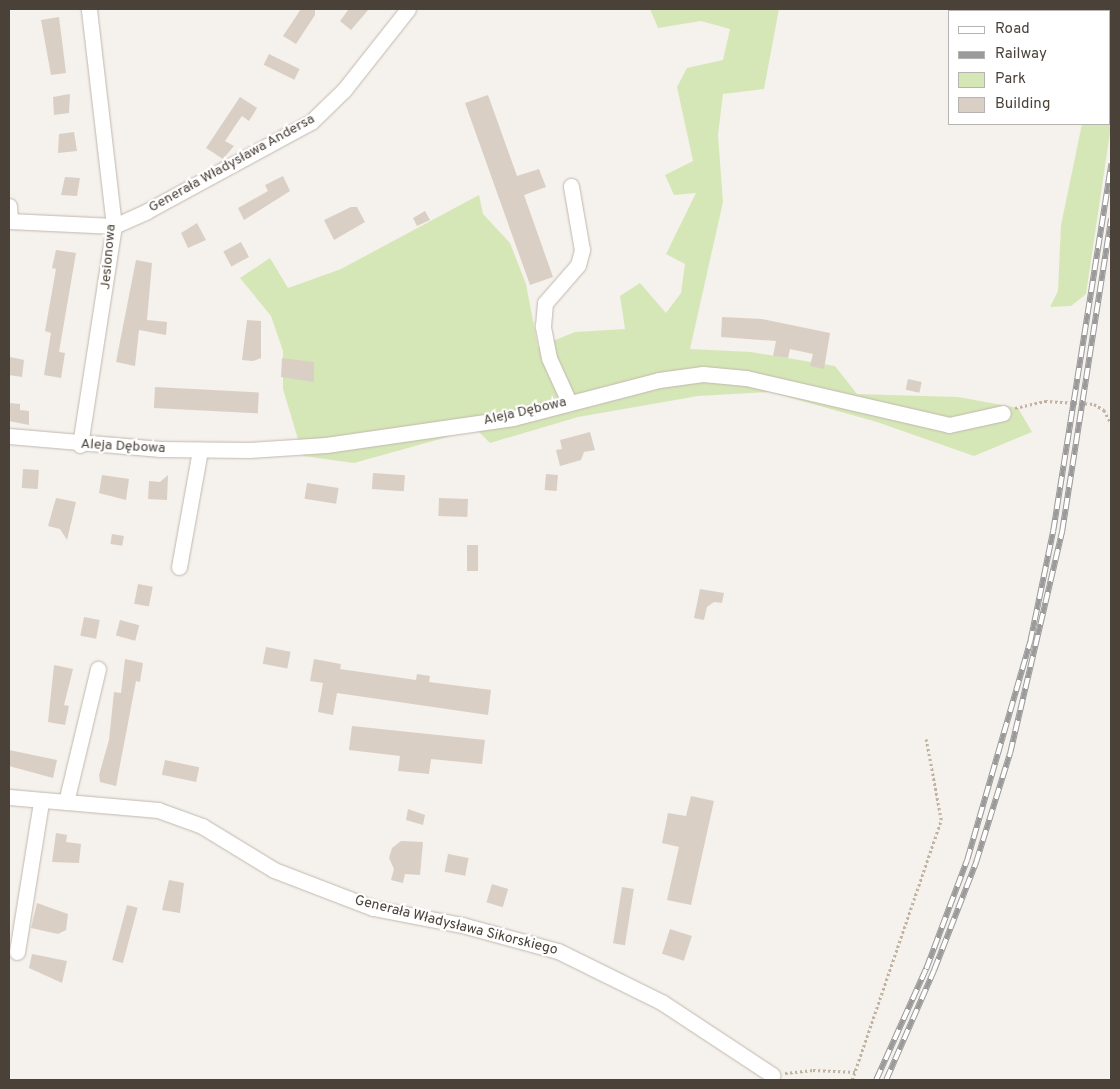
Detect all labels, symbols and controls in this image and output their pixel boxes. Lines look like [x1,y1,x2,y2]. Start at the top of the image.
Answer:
legend [948,10,1110,125]
text: Road [995,20,1030,39]
text: Railway [995,45,1047,64]
text: Park [995,70,1026,89]
text: Building [995,95,1050,114]
street label: Generała Władysława Andersa [146,111,318,217]
street label: Jesionowa [98,223,120,291]
street label: Aleja Dębowa [482,394,568,430]
street label: Aleja Dębowa [80,436,166,458]
street label: Generała Władysława Sikorskiego [353,893,559,959]

